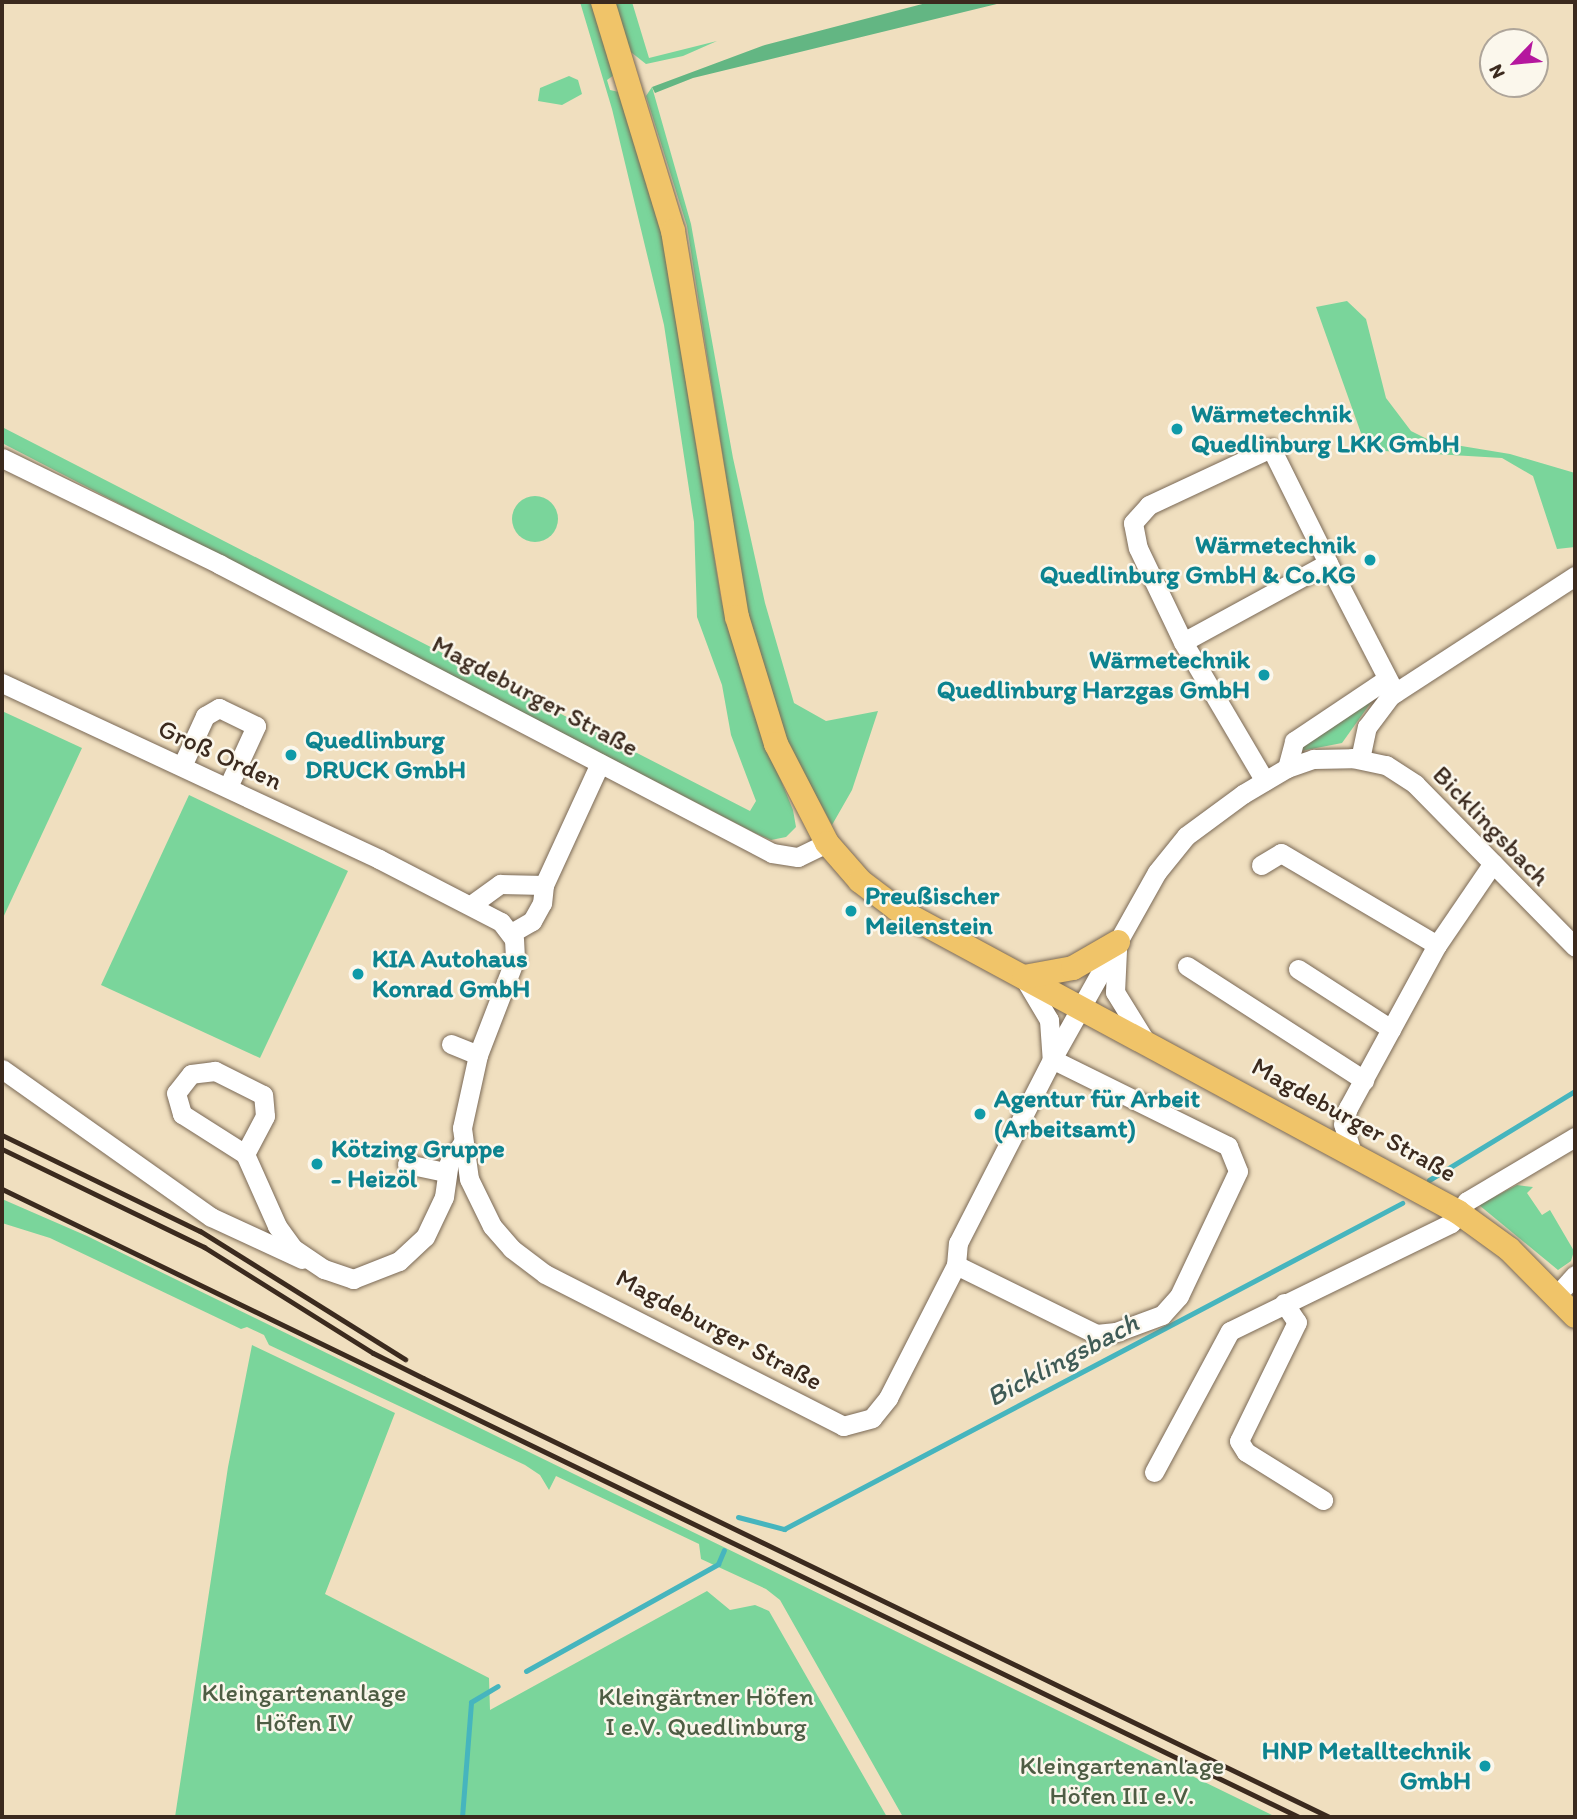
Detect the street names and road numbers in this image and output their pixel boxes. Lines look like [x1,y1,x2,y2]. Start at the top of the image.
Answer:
street label: Magdeburger Straße [426,628,644,764]
street label: Groß Orden [153,713,287,797]
street label: Bicklingsbach [1426,759,1556,893]
street label: Magdeburger Straße [1246,1051,1462,1189]
street label: Magdeburger Straße [610,1262,828,1398]

